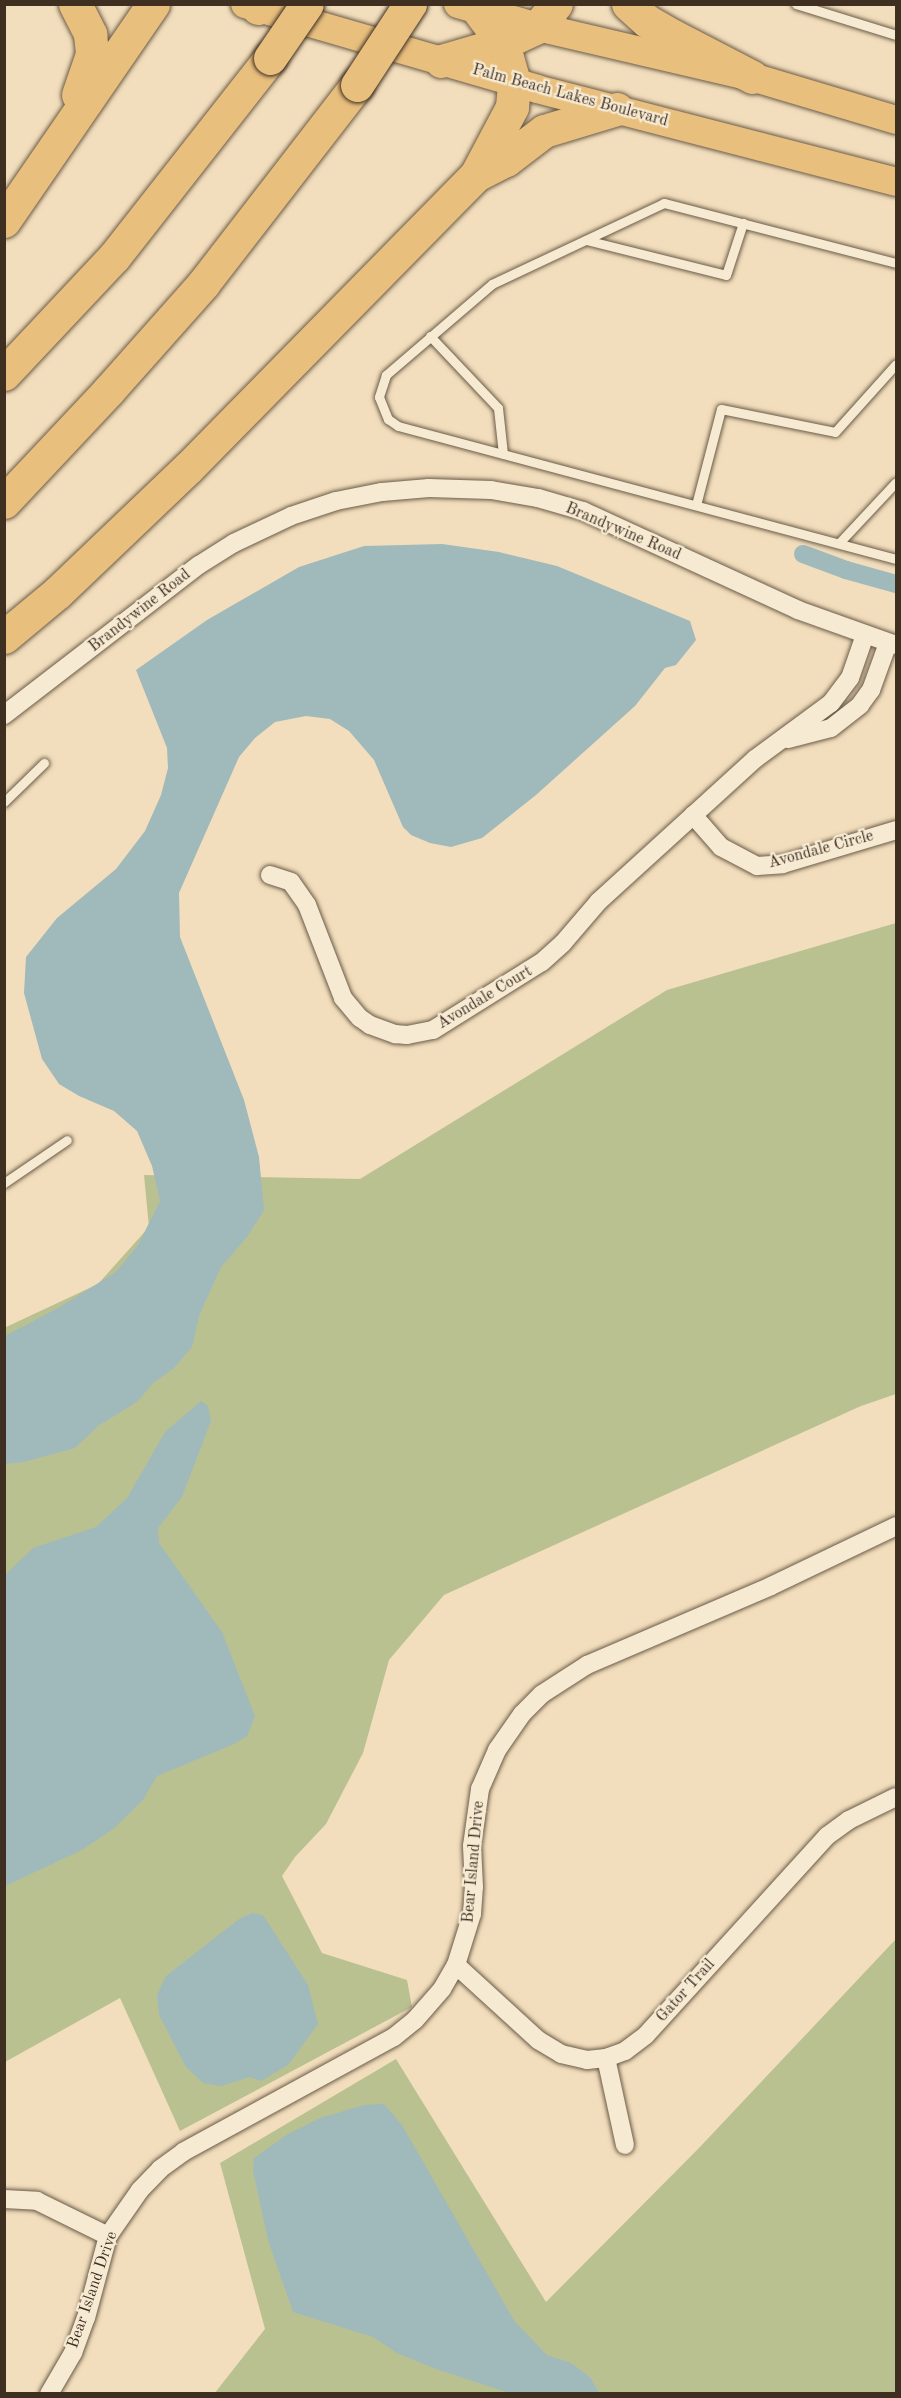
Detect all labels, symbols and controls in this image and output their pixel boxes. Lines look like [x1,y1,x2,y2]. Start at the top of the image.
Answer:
street label: Palm Beach Lakes Boulevard [470,61,670,131]
street label: Brandywine Road [562,499,684,565]
street label: Brandywine Road [85,565,195,657]
street label: Avondale Circle [766,827,876,873]
street label: Avondale Court [434,962,536,1034]
street label: Bear Island Drive [459,1800,489,1924]
street label: Gator Trail [653,1955,719,2027]
street label: Bear Island Drive [64,2229,122,2351]

